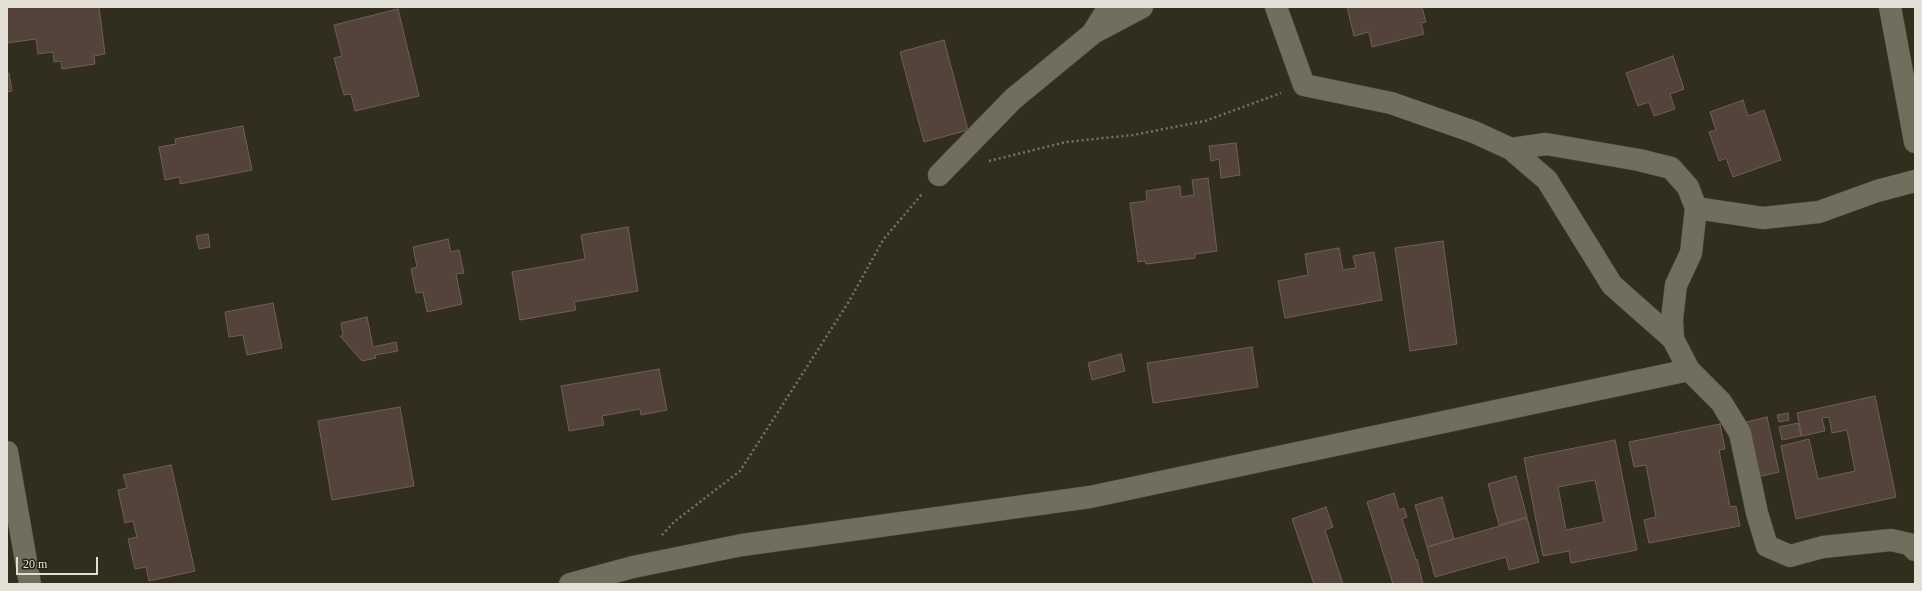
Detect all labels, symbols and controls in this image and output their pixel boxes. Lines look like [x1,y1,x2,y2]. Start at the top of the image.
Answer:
scale bar [18,549,100,575]
text: 20 m [23,557,47,571]

